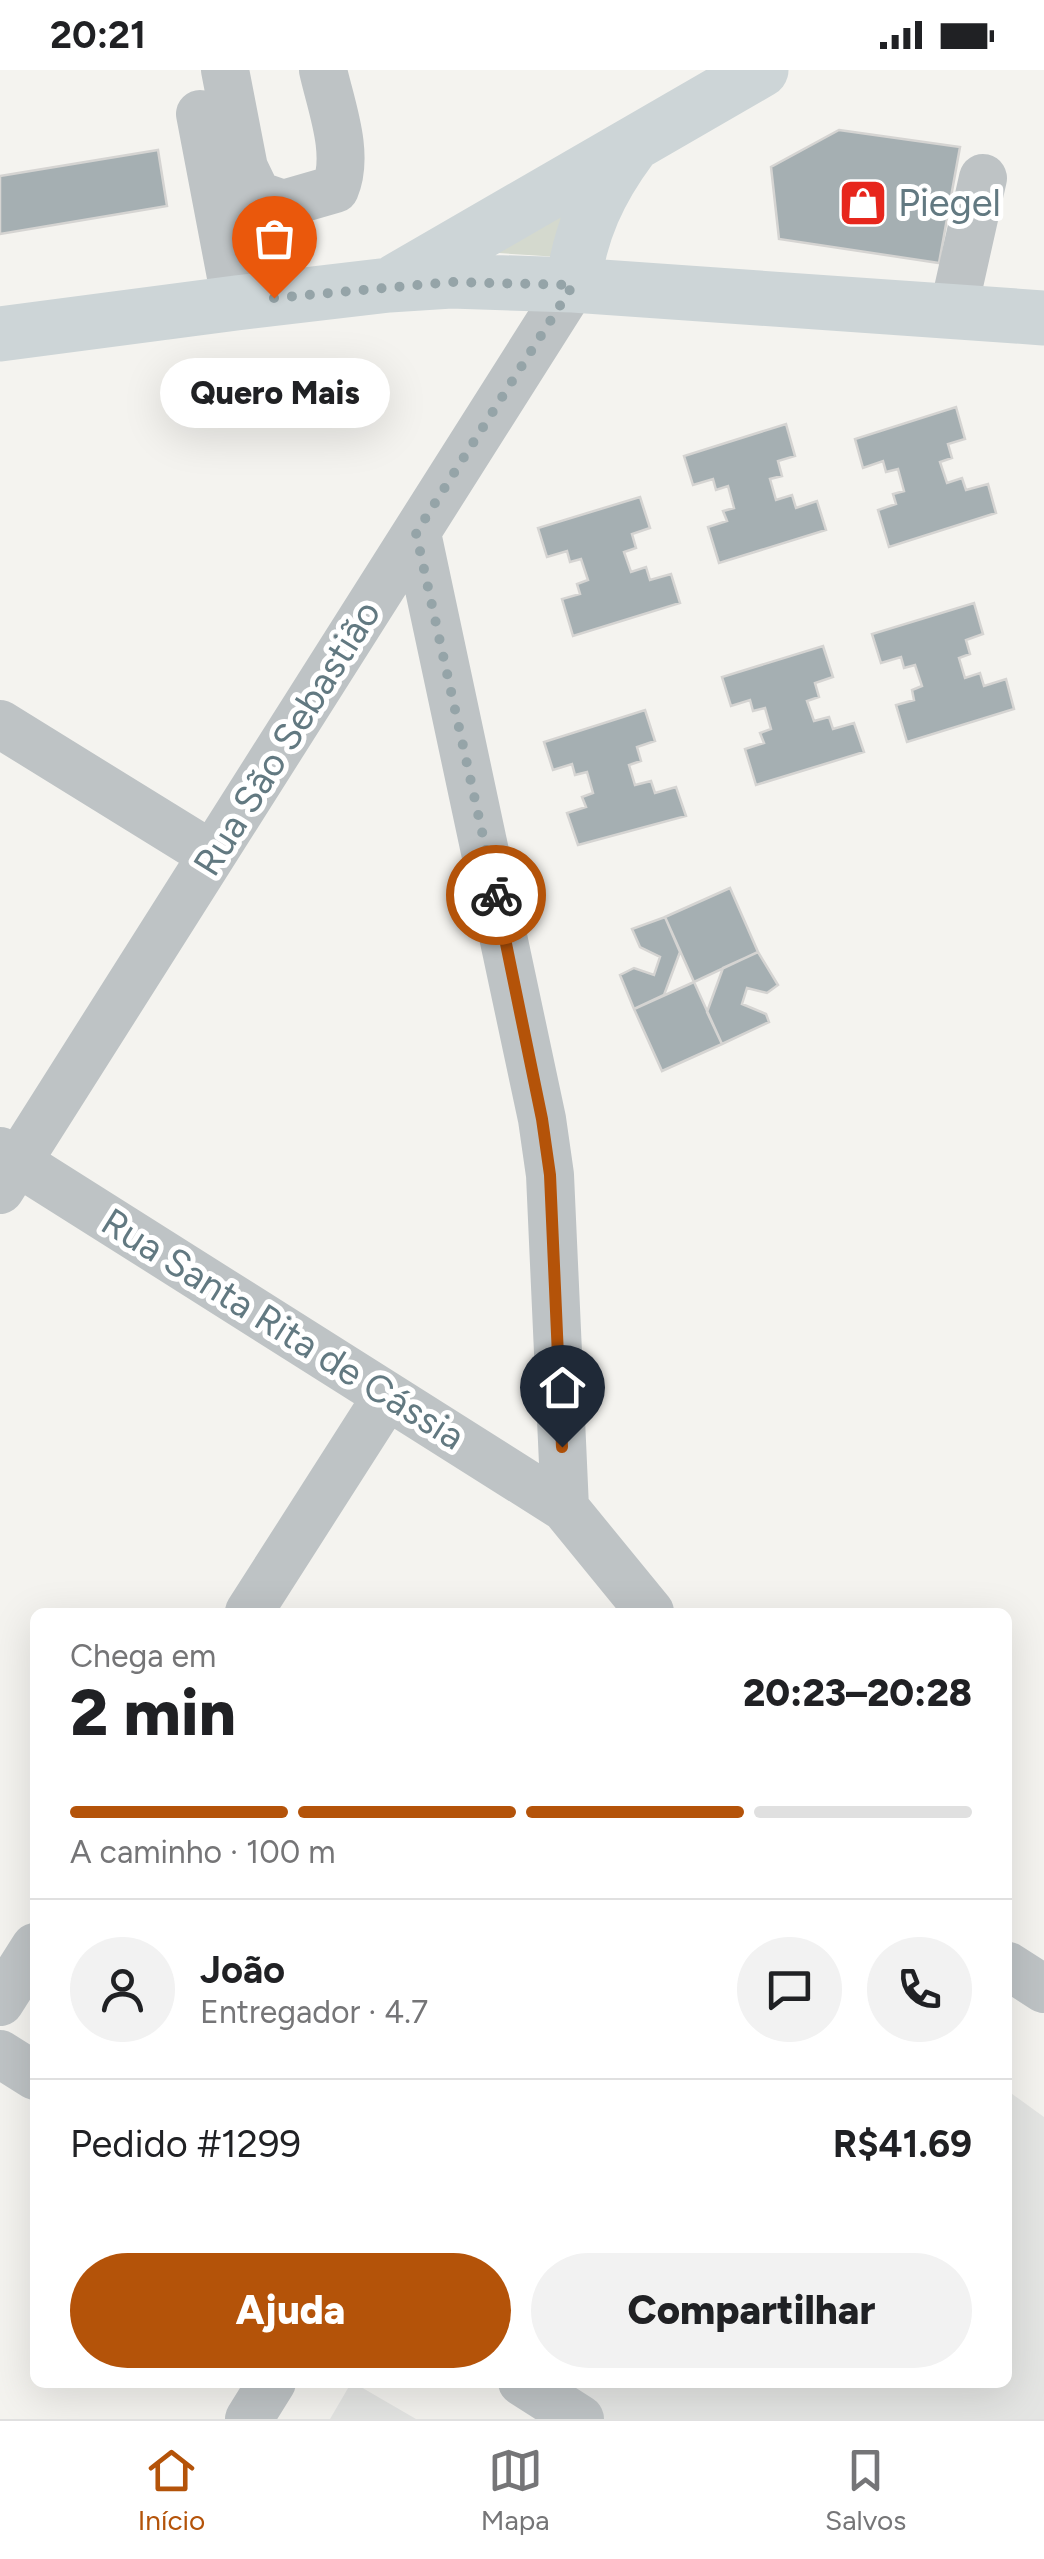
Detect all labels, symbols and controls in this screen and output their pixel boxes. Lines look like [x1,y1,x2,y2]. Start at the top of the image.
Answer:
text: 20:21 [50,12,146,58]
shop icon: Piegel [837,177,889,229]
place label: Piegel [898,180,1001,226]
pin [232,196,317,299]
icon: bag [247,211,302,266]
callout: Quero Mais [159,358,389,428]
text: Quero Mais [190,374,360,412]
street label: Rua São Sebastião [184,592,390,884]
courier [446,845,546,945]
icon: bike [469,868,524,923]
street label: Rua Santa Rita de Cássia [93,1198,473,1460]
pin [520,1345,605,1448]
icon: home [535,1360,590,1415]
text: Chega em [70,1637,216,1675]
text: 20:23–20:28 [743,1670,972,1716]
text: 2 min [70,1673,236,1751]
text: A caminho · 100 m [70,1833,335,1871]
button: person [70,1937,175,2042]
button: chat [737,1937,842,2042]
button: phone [867,1937,972,2042]
text: João [200,1947,285,1993]
text: Entregador · 4.7 [200,1993,428,2031]
text: Pedido #1299 [70,2121,301,2167]
text: R$41.69 [833,2121,972,2167]
button: Ajuda [70,2253,511,2368]
button: Compartilhar [531,2253,972,2368]
tab: Início [138,2443,205,2537]
tab: Mapa [481,2443,550,2537]
tab: Salvos [825,2443,906,2537]

